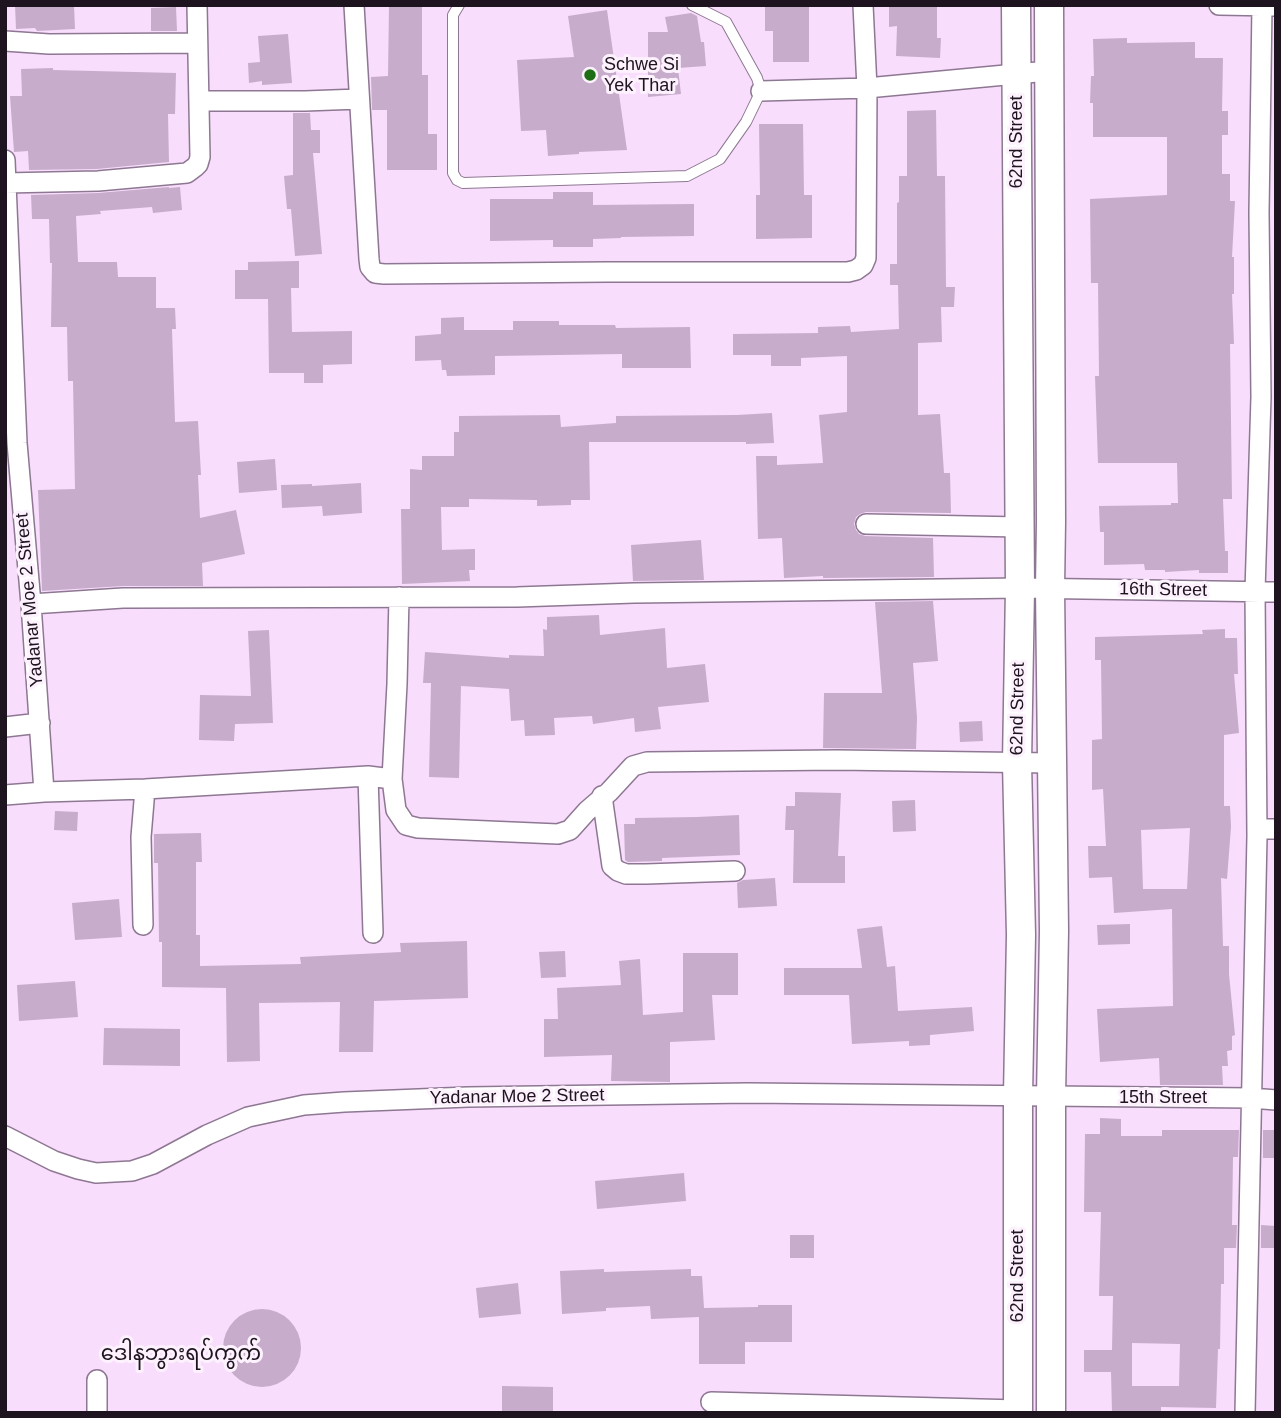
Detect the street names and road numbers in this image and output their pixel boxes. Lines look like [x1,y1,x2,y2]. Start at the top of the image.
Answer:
street label: 62nd Street [1006,95,1028,189]
street label: Yadanar Moe 2 Street [12,512,48,688]
street label: 16th Street [1119,578,1207,602]
street label: 62nd Street [1006,662,1030,756]
street label: Yadanar Moe 2 Street [429,1085,605,1109]
street label: 15th Street [1119,1087,1207,1109]
street label: 62nd Street [1007,1229,1029,1323]

